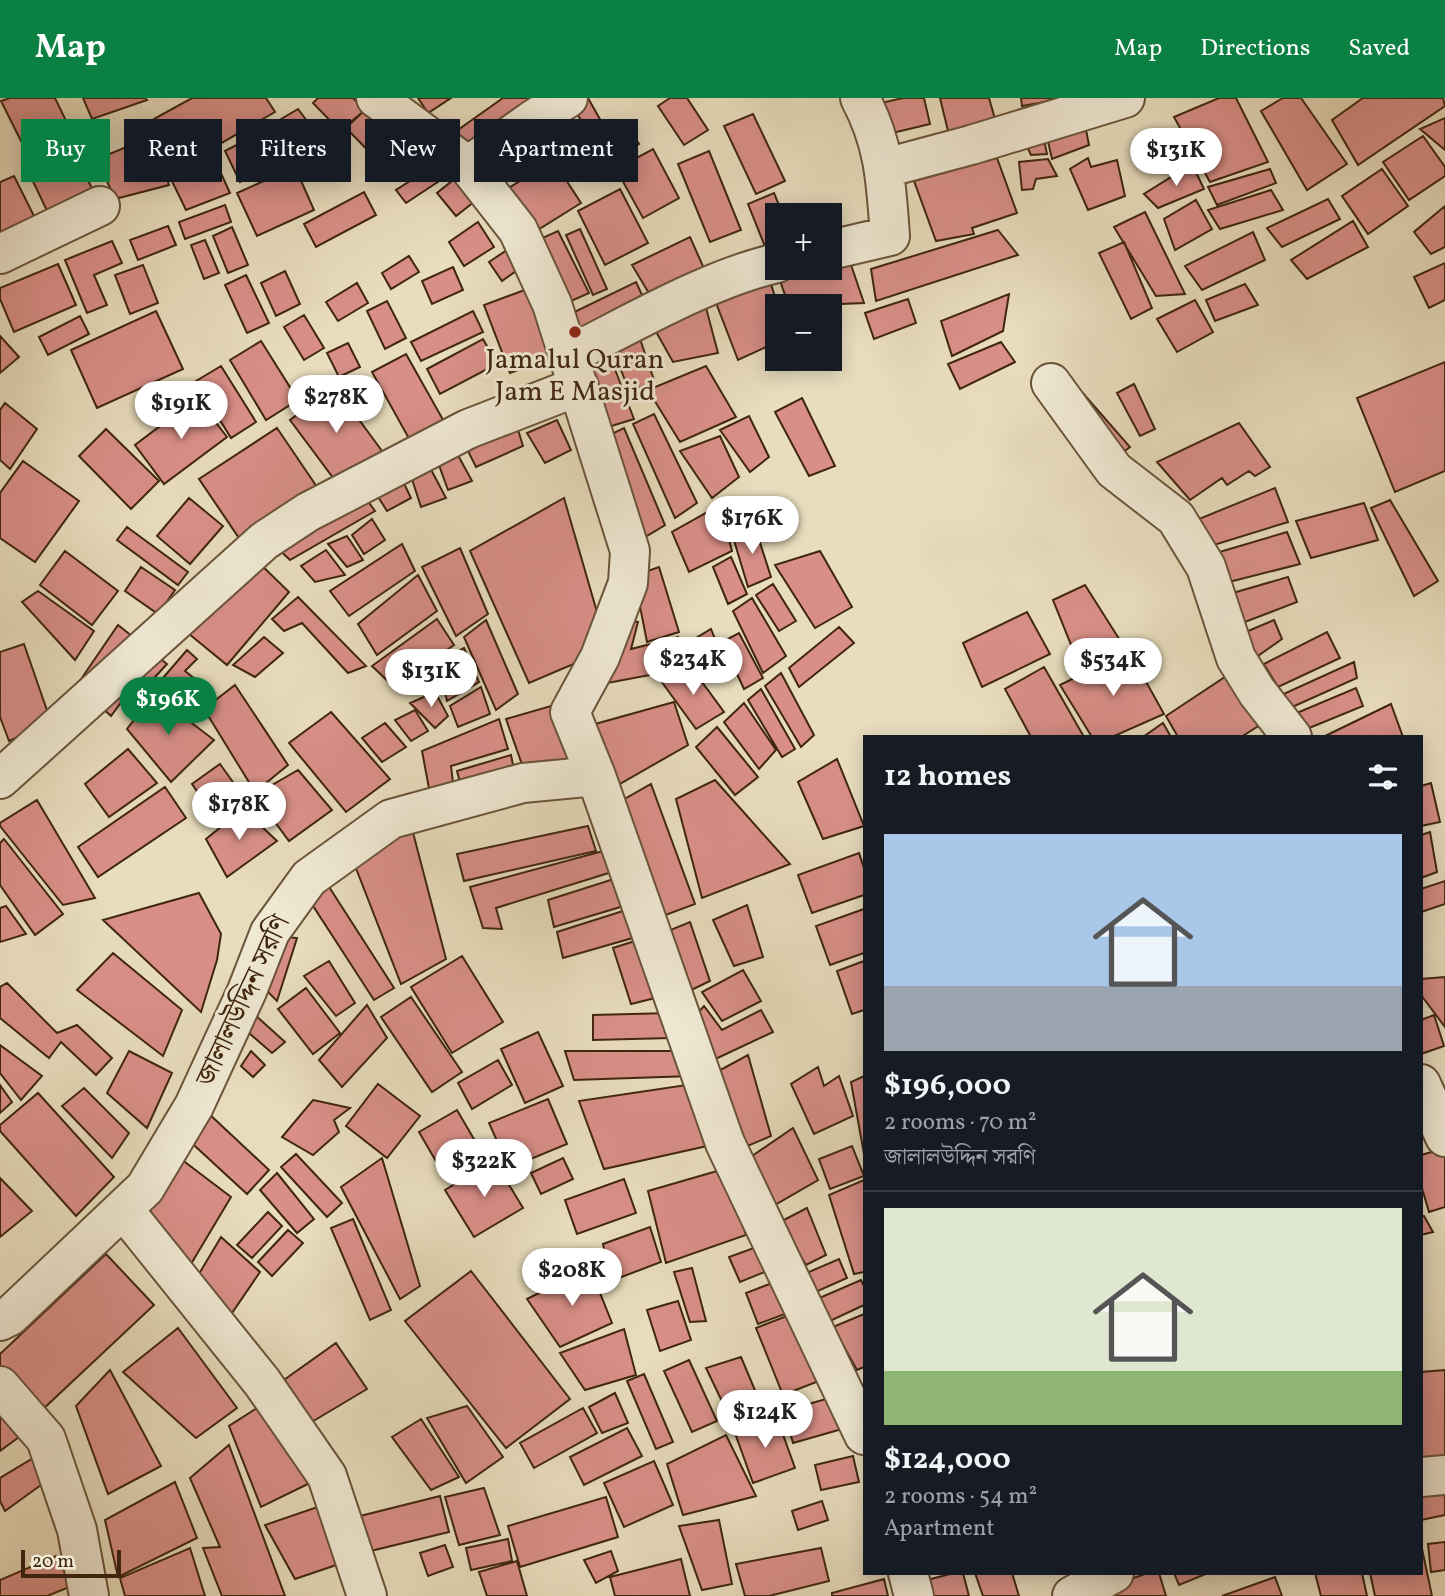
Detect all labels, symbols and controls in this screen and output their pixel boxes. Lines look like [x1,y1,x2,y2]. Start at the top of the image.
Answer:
text: Map [35,26,106,72]
text: Map [1114,32,1162,66]
text: Directions [1200,32,1310,66]
text: Saved [1348,32,1410,66]
chip: Buy [21,119,110,182]
chip: Rent [124,119,222,182]
chip: Filters [236,119,351,182]
chip: New [365,119,460,182]
chip: Apartment [474,119,638,182]
pin: $131K [1127,129,1225,188]
text: $131K [1146,135,1206,167]
map controls [765,203,842,371]
button: + [765,203,842,280]
button: − [765,294,842,371]
marker: Jamalul Quran Jam E Masjid [567,324,583,340]
place label: Jamalul Quran Jam E Masjid [486,341,664,412]
pin: $278K [287,376,385,435]
pin: $191K [132,382,230,441]
text: $278K [304,382,368,414]
text: $191K [151,388,211,420]
pin: $176K [703,496,801,556]
text: $176K [721,503,783,535]
pin: $234K [644,638,742,697]
pin: $534K [1064,638,1162,698]
text: $234K [660,644,726,676]
text: $534K [1080,645,1146,677]
pin: $131K [382,650,480,709]
text: $131K [401,656,461,688]
pin: $196K [119,678,217,737]
text: $196K [136,684,200,716]
text: 12 homes [884,756,1011,798]
icon: filters [1364,758,1402,796]
pin: $178K [190,782,288,842]
text: $178K [208,789,270,821]
icon: home [1080,879,1206,1005]
street label: জালালউদ্দিন সরণি [187,908,301,1094]
text: $196,000 [884,1065,1011,1107]
text: 2 rooms · 70 m² [884,1107,1037,1139]
pin: $322K [435,1140,533,1199]
text: জালালউদ্দিন সরণি [884,1142,1036,1174]
text: $322K [451,1146,517,1178]
pin: $208K [523,1248,621,1308]
icon: home [1080,1254,1206,1380]
text: $208K [538,1255,606,1287]
pin: $124K [716,1390,814,1450]
text: $124K [733,1397,797,1429]
text: $124,000 [884,1439,1011,1481]
text: 2 rooms · 54 m² [884,1481,1037,1513]
text: Apartment [884,1513,995,1545]
scale bar [21,1547,121,1579]
text: 20 m [32,1549,74,1575]

